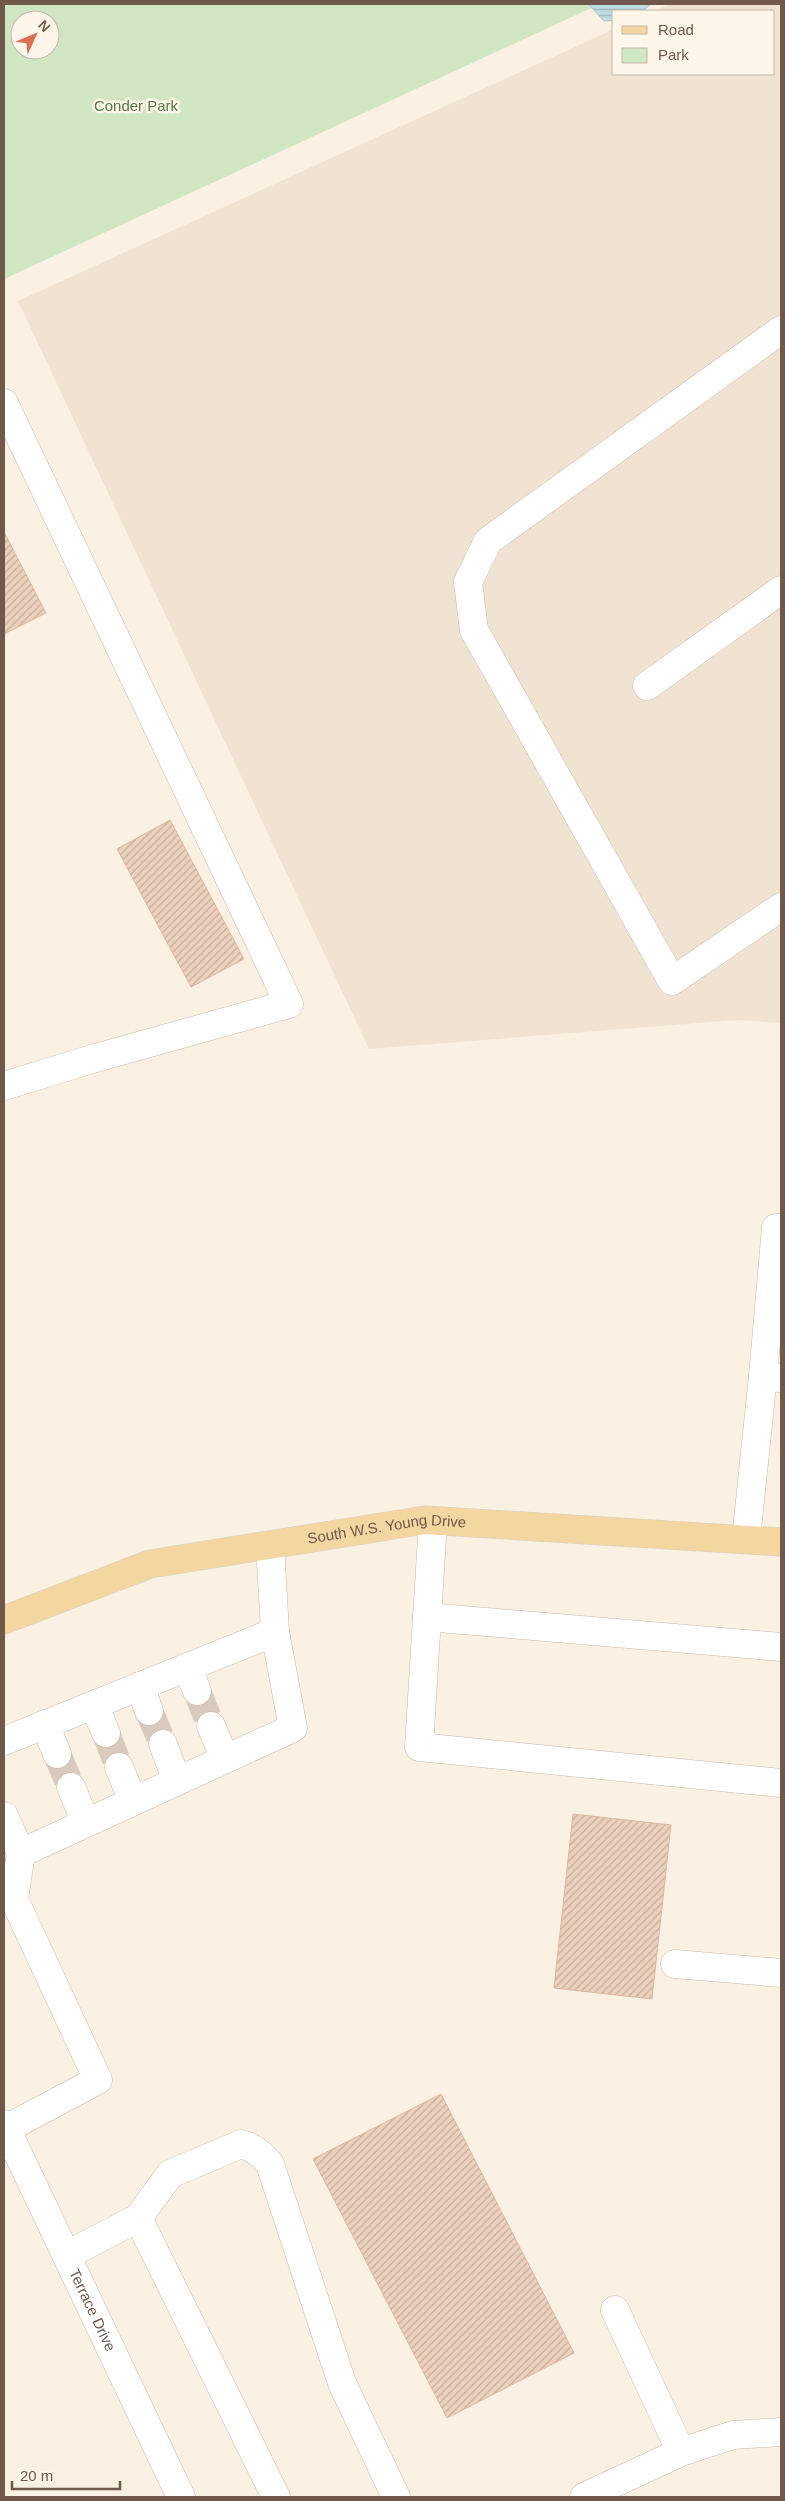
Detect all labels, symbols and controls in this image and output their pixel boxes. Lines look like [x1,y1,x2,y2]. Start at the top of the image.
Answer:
north arrow [10,10,60,60]
legend [612,10,775,75]
text: N [35,17,54,35]
text: Road [658,21,694,38]
text: Park [658,46,689,63]
park label: Conder Park [94,97,179,114]
street label: South W.S. Young Drive [306,1511,467,1547]
street label: Terrace Drive [66,2266,120,2354]
scale bar [12,2458,120,2490]
text: 20 m [20,2467,53,2484]

